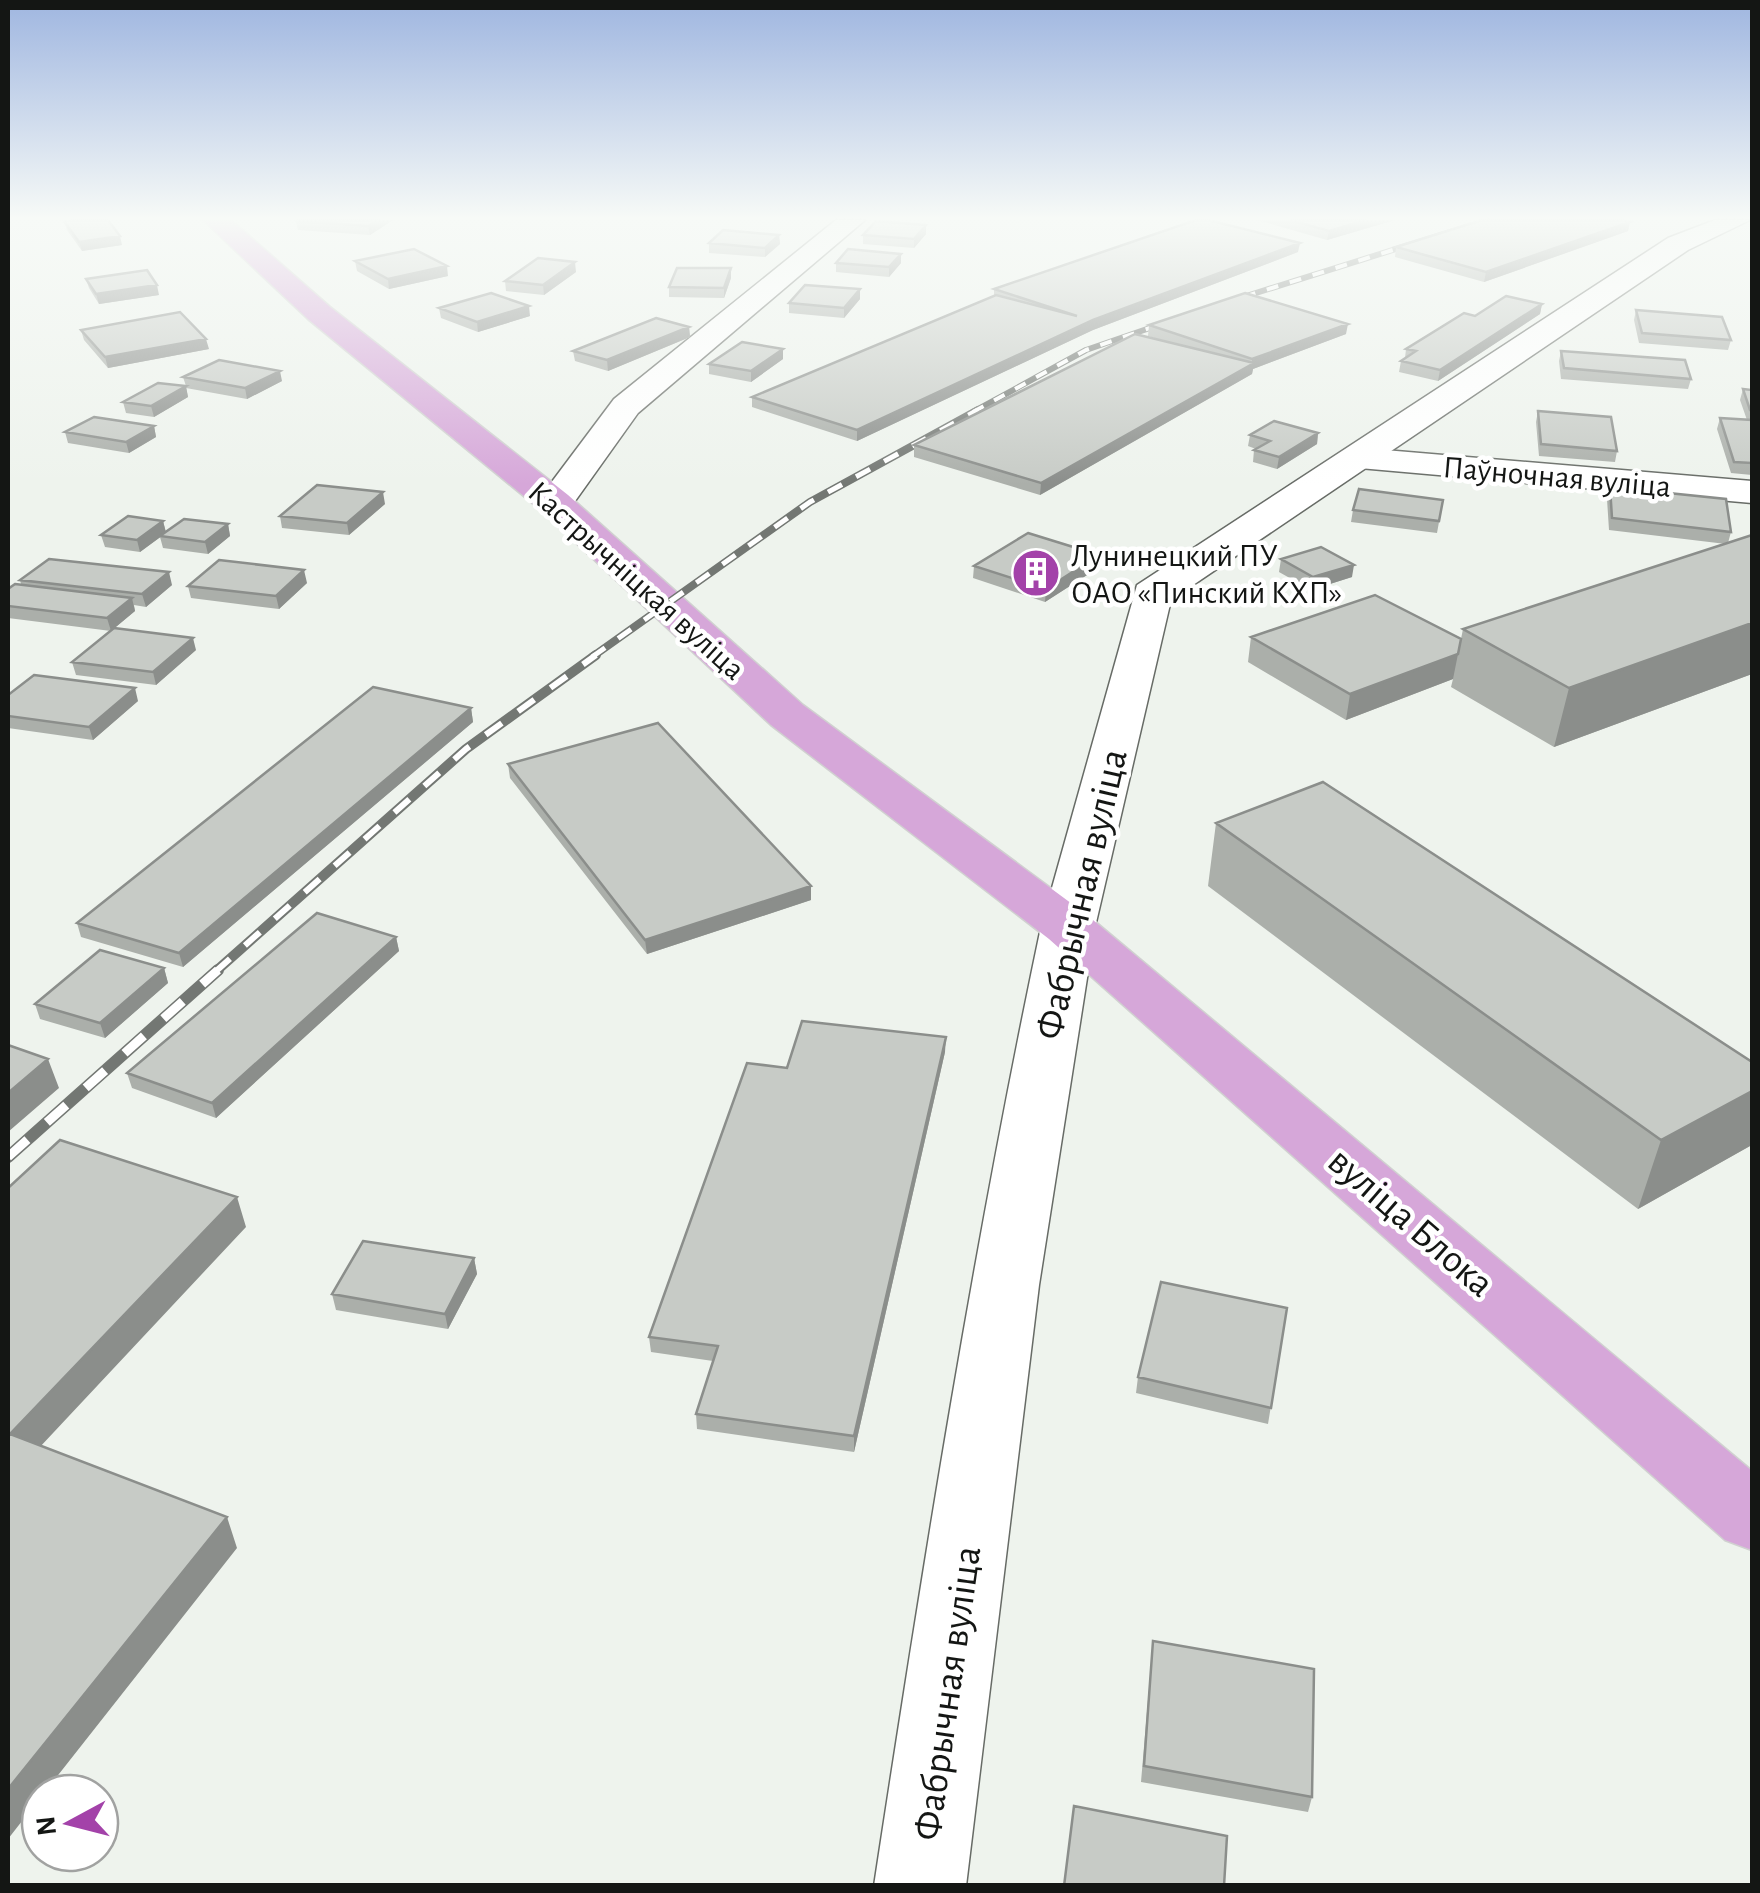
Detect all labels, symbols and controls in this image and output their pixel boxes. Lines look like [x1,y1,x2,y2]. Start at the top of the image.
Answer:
street label: Паўночная вуліца [1442,451,1672,503]
street label: Кастрычніцкая вуліца [522,475,751,686]
place label: Лунинецкий ПУ ОАО «Пинский КХП» [1071,540,1342,609]
building icon: Лунинецкий ПУ ОАО «Пинский КХП» [1010,547,1062,599]
street label: Фабрычная вуліца [1029,745,1135,1044]
street label: вуліца Блока [1320,1140,1501,1305]
street label: Фабрычная вуліца [908,1543,988,1843]
north arrow [20,1773,120,1873]
text: N [32,1814,62,1837]

